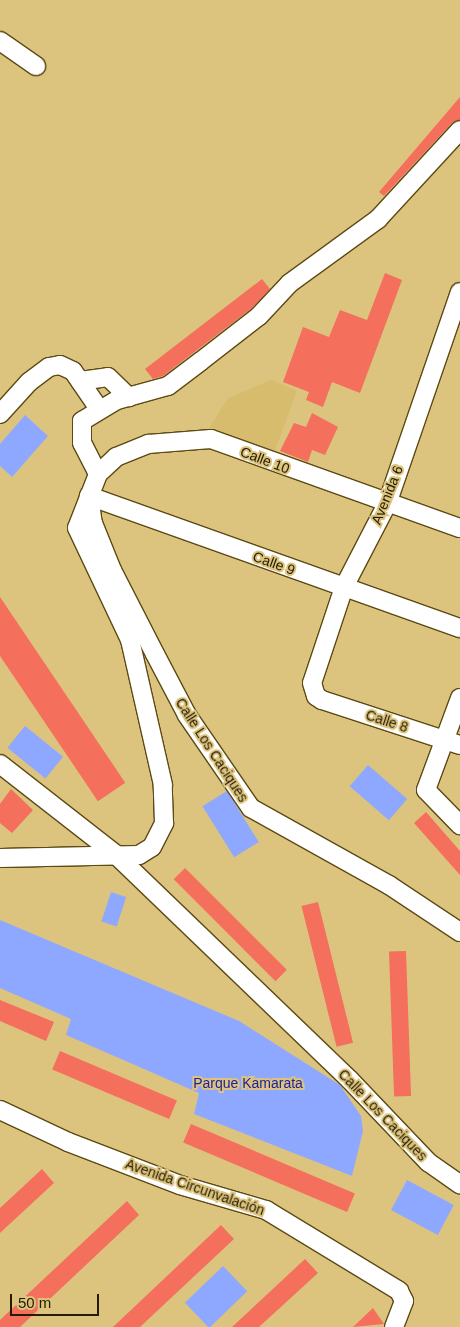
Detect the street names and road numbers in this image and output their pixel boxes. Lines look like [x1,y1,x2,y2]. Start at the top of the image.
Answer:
street label: Calle 10 [238,443,292,477]
street label: Avenida 6 [368,463,406,527]
street label: Calle 9 [251,548,297,578]
street label: Calle Los Caciques [172,695,252,805]
street label: Calle 8 [364,706,410,736]
street label: Calle Los Caciques [335,1066,431,1164]
street label: Avenida Circunvalación [123,1155,267,1219]

